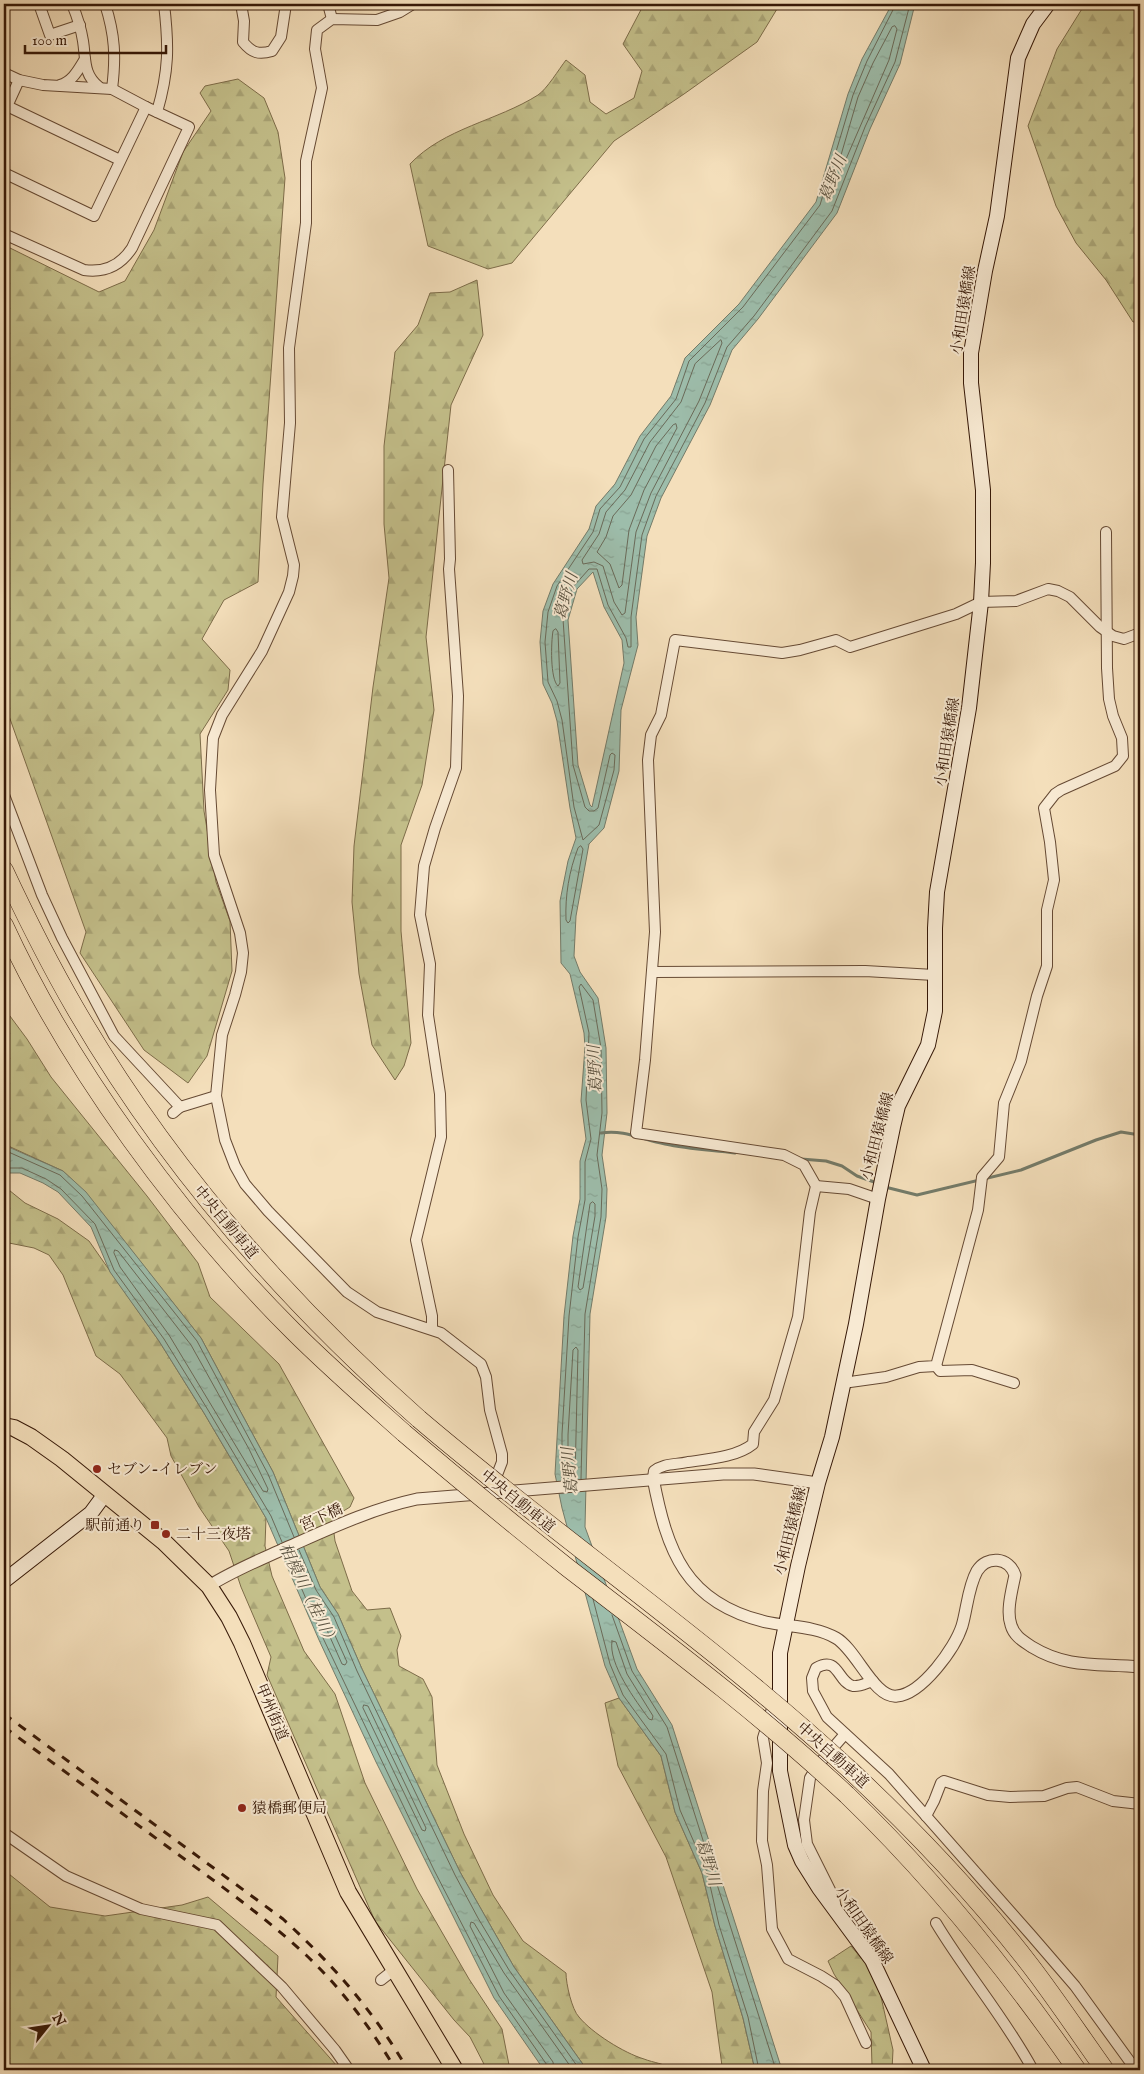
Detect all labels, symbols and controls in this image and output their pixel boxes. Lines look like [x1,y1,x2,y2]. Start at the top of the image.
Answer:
scale bar [25,22,166,54]
text: 100 m [32,31,68,50]
water label: 葛野川 [816,151,853,205]
street label: 小和田猿橋線 [947,264,980,356]
water label: 葛野川 [551,569,584,622]
street label: 小和田猿橋線 [931,696,964,788]
water label: 葛野川 [585,1042,607,1093]
street label: 小和田猿橋線 [857,1090,898,1182]
street label: 中央自動車道 [189,1182,262,1263]
water label: 葛野川 [558,1444,583,1496]
place label: セブン-イレブン [107,1460,218,1479]
marker: セブン-イレブン [91,1463,103,1475]
street label: 中央自動車道 [477,1466,559,1537]
street label: 小和田猿橋線 [770,1485,811,1577]
street label: 宮下橋 [297,1500,346,1535]
place label: 駅前通り [85,1516,145,1535]
marker: 駅前通り [149,1519,161,1531]
place label: 二十三夜塔 [176,1525,251,1544]
marker: 二十三夜塔 [160,1528,172,1540]
water label: 相模川（桂川） [274,1540,341,1650]
street label: 甲州街道 [251,1681,292,1744]
street label: 中央自動車道 [793,1718,872,1793]
place label: 猿橋郵便局 [252,1799,327,1818]
marker: 猿橋郵便局 [236,1802,248,1814]
water label: 葛野川 [691,1837,724,1890]
street label: 小和田猿橋線 [830,1883,897,1968]
north arrow [22,2002,72,2052]
text: N [47,2009,69,2030]

